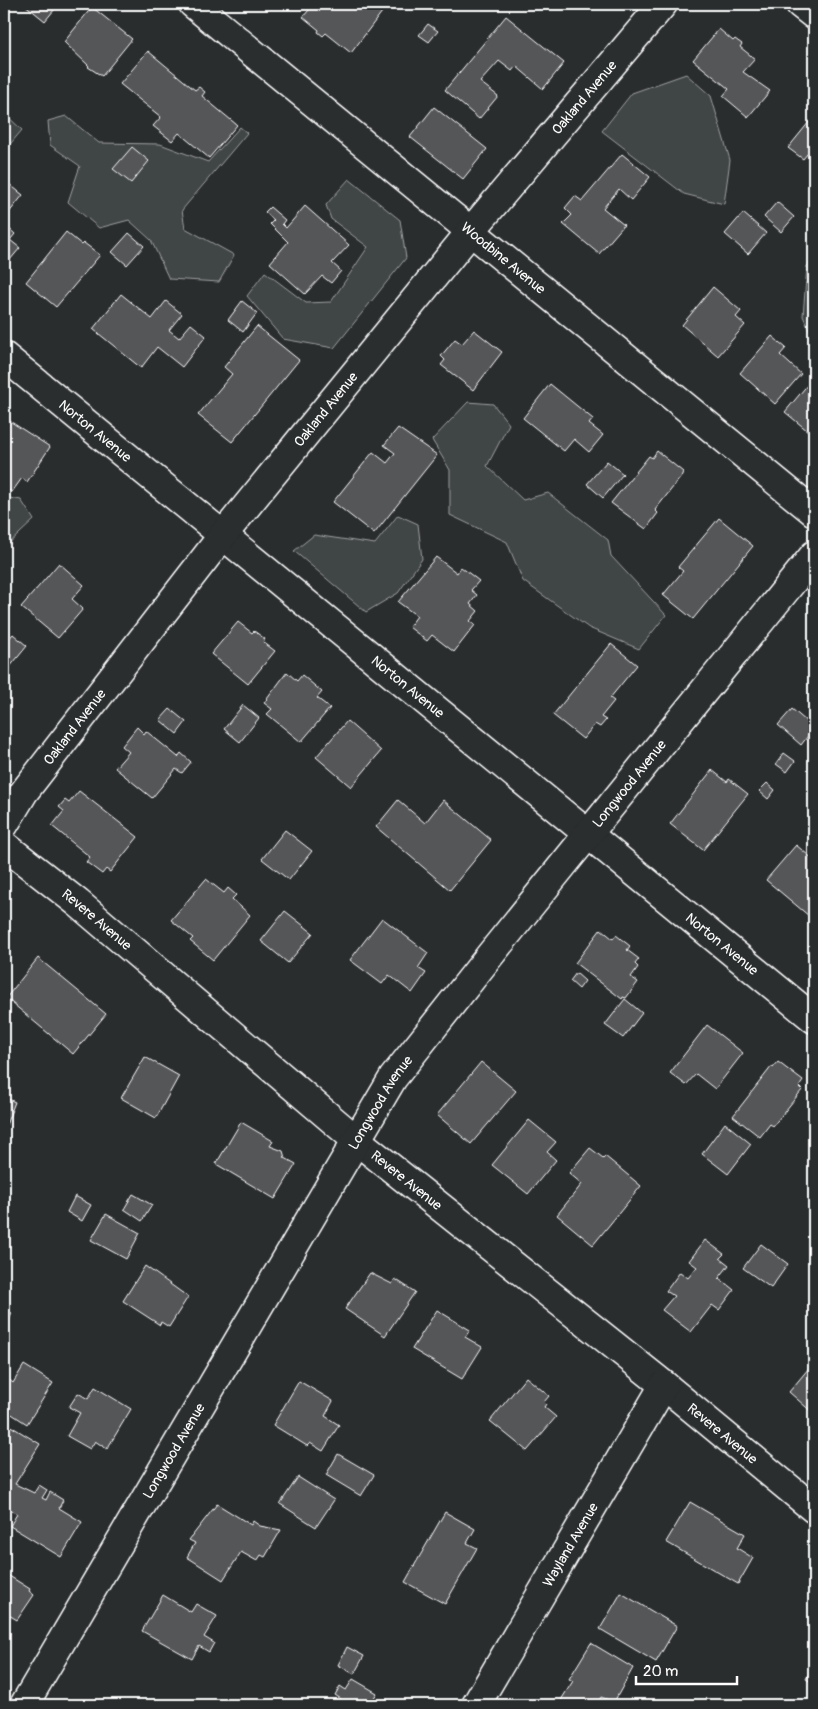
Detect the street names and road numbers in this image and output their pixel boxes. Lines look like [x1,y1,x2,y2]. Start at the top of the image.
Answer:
street label: Oakland Avenue [548,57,621,138]
street label: Woodbine Avenue [457,219,549,298]
street label: Oakland Avenue [290,369,362,450]
street label: Norton Avenue [55,396,135,466]
street label: Norton Avenue [368,652,448,722]
street label: Oakland Avenue [40,686,110,769]
street label: Longwood Avenue [589,736,670,831]
street label: Revere Avenue [58,886,135,954]
street label: Norton Avenue [682,909,762,979]
street label: Longwood Avenue [345,1052,416,1153]
street label: Revere Avenue [367,1147,445,1214]
street label: Longwood Avenue [139,1400,209,1502]
street label: Revere Avenue [684,1400,761,1468]
street label: Wayland Avenue [539,1500,602,1590]

